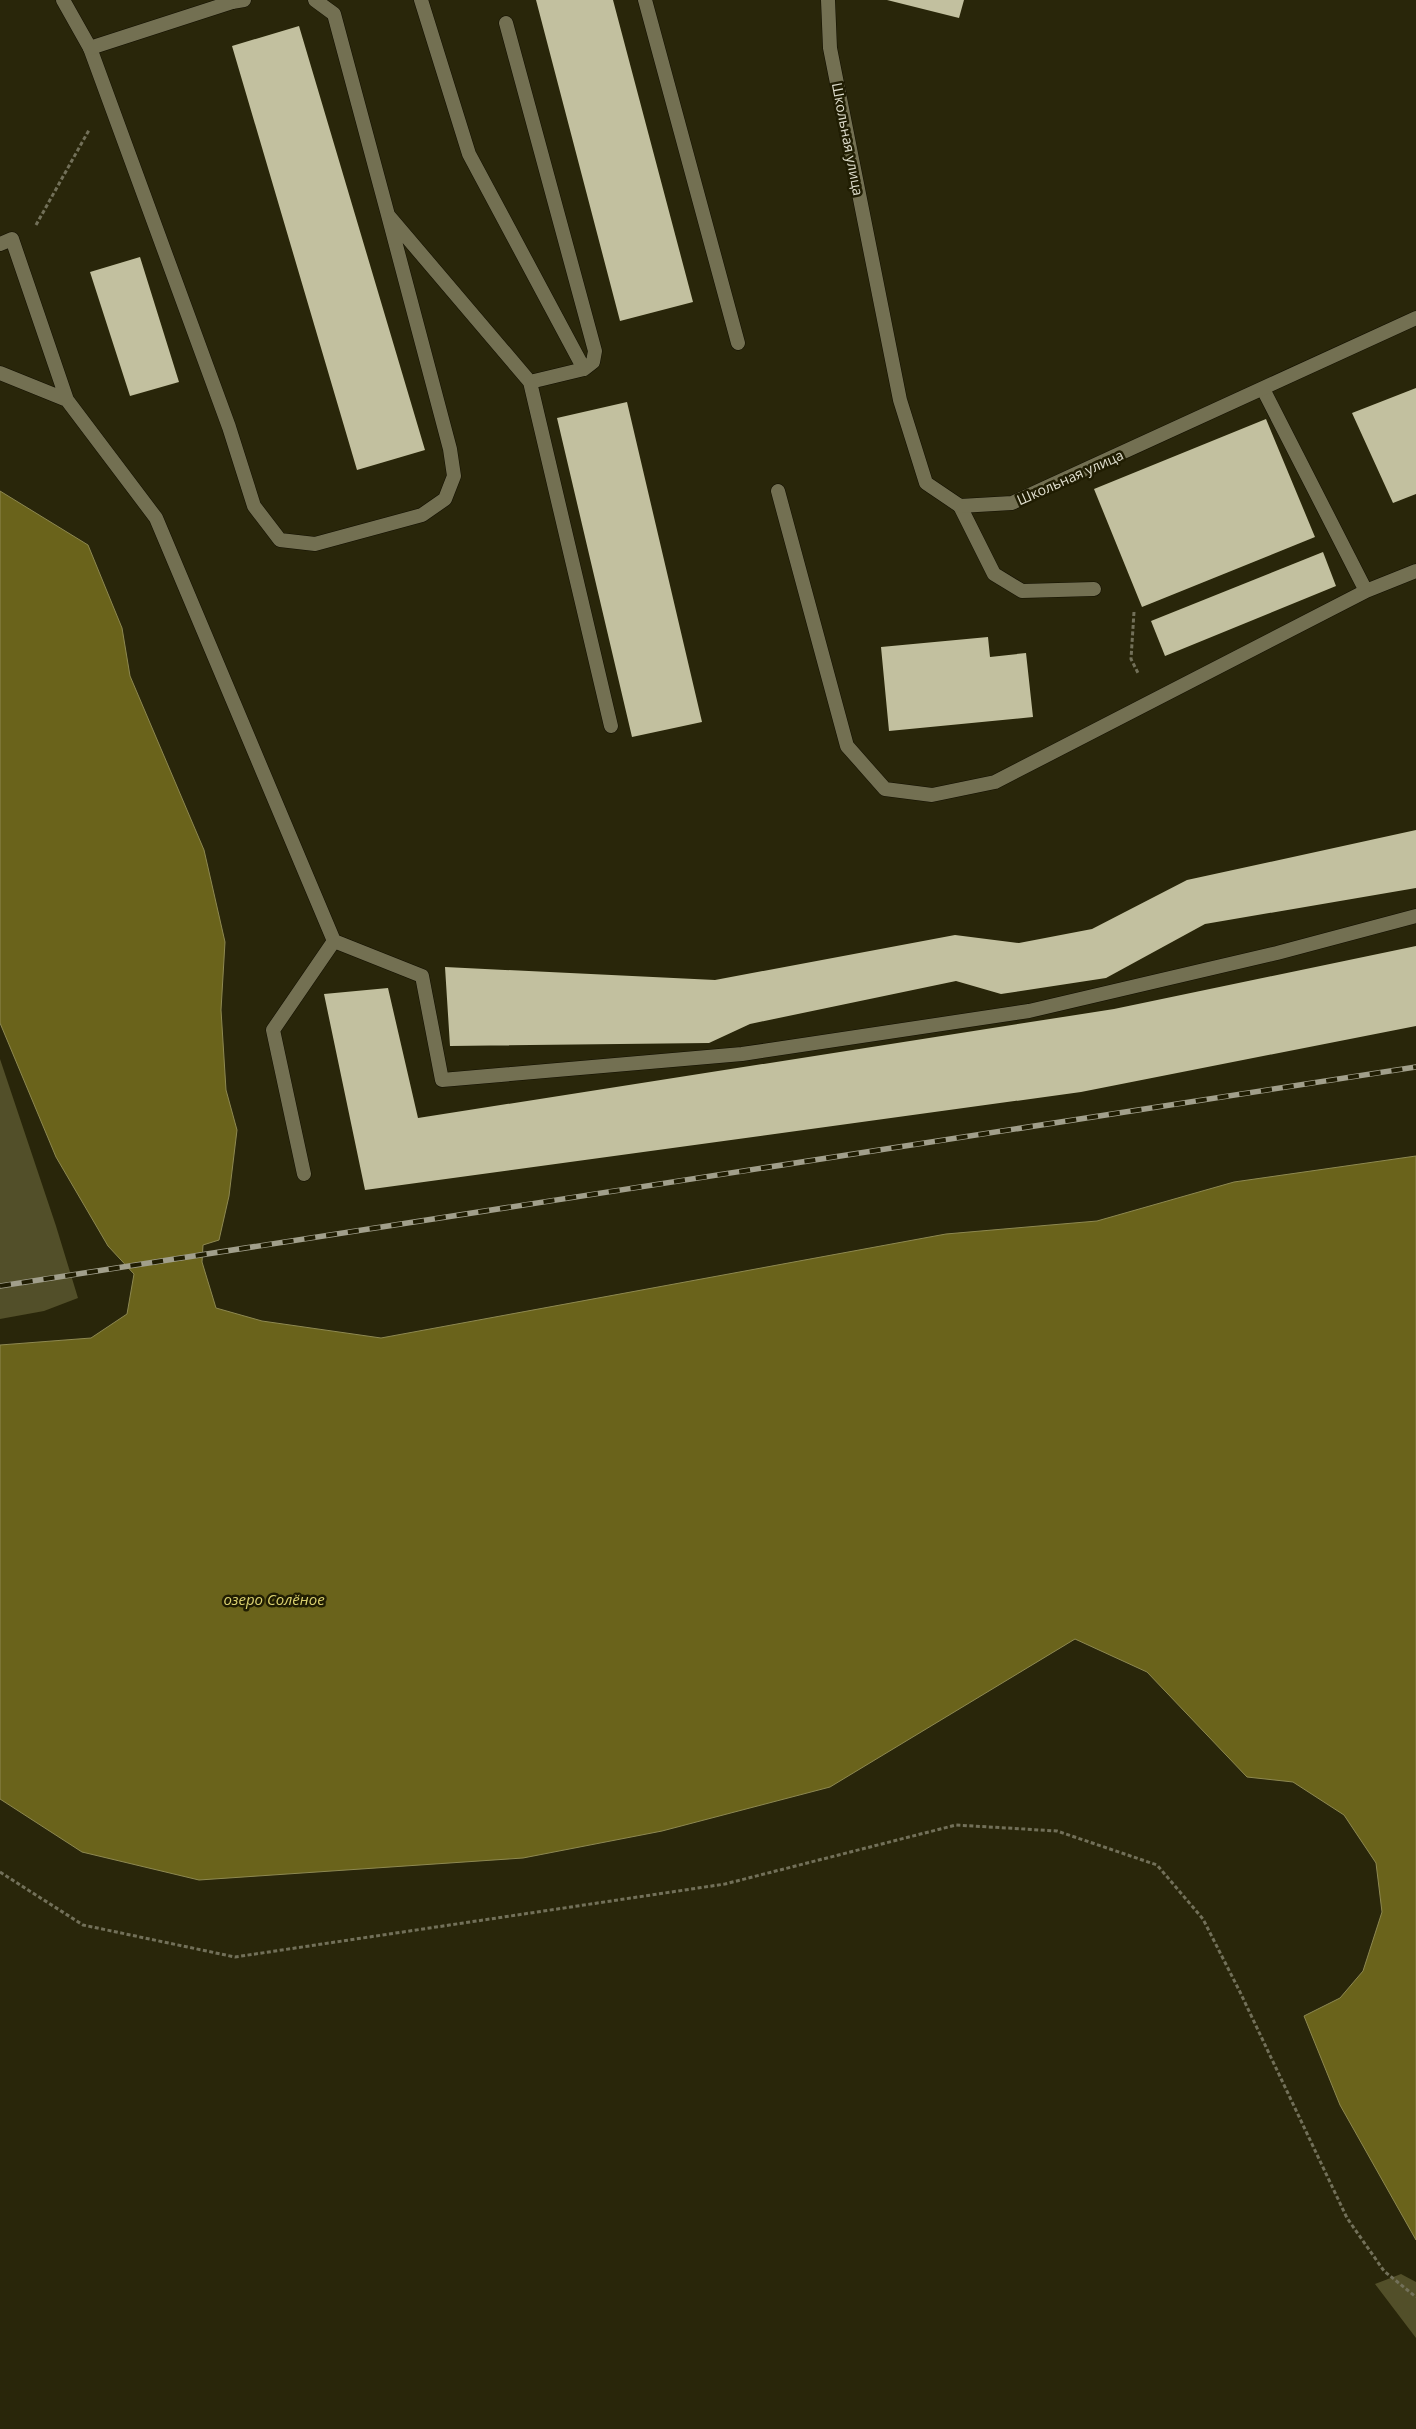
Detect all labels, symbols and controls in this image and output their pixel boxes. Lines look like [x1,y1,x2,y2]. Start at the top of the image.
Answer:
street label: Школьная улица [828,81,868,197]
street label: Школьная улица [1014,445,1126,509]
water label: озеро Солёное [223,1589,325,1609]

